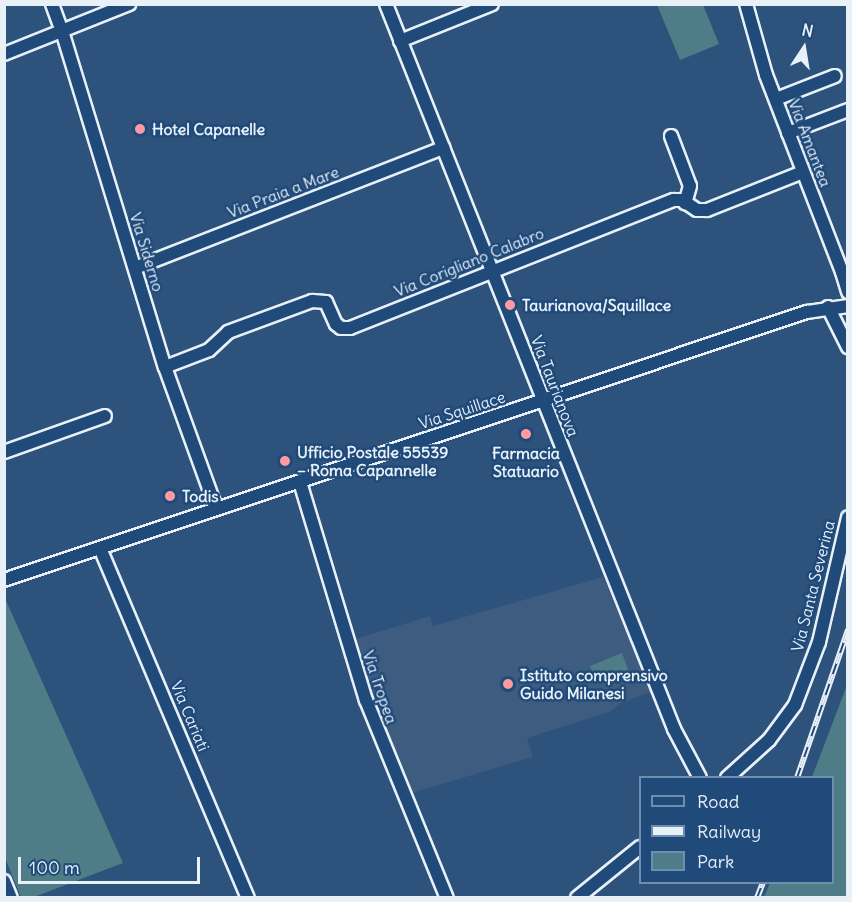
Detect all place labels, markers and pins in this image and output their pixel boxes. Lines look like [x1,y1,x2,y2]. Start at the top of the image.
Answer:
place label: Hotel Capanelle [152,119,265,139]
marker: Hotel Capanelle [133,122,147,136]
place label: Taurianova/Squillace [522,295,671,315]
marker: Taurianova/Squillace [503,298,517,312]
marker: Farmacia Statuario [519,427,533,441]
place label: Ufficio Postale 55539 – Roma Capannelle [297,442,448,480]
place label: Farmacia Statuario [492,443,560,481]
marker: Ufficio Postale 55539 – Roma Capannelle [278,454,292,468]
place label: Todis [182,486,219,506]
marker: Todis [163,489,177,503]
place label: Istituto comprensivo Guido Milanesi [520,665,668,703]
marker: Istituto comprensivo Guido Milanesi [501,677,515,691]

